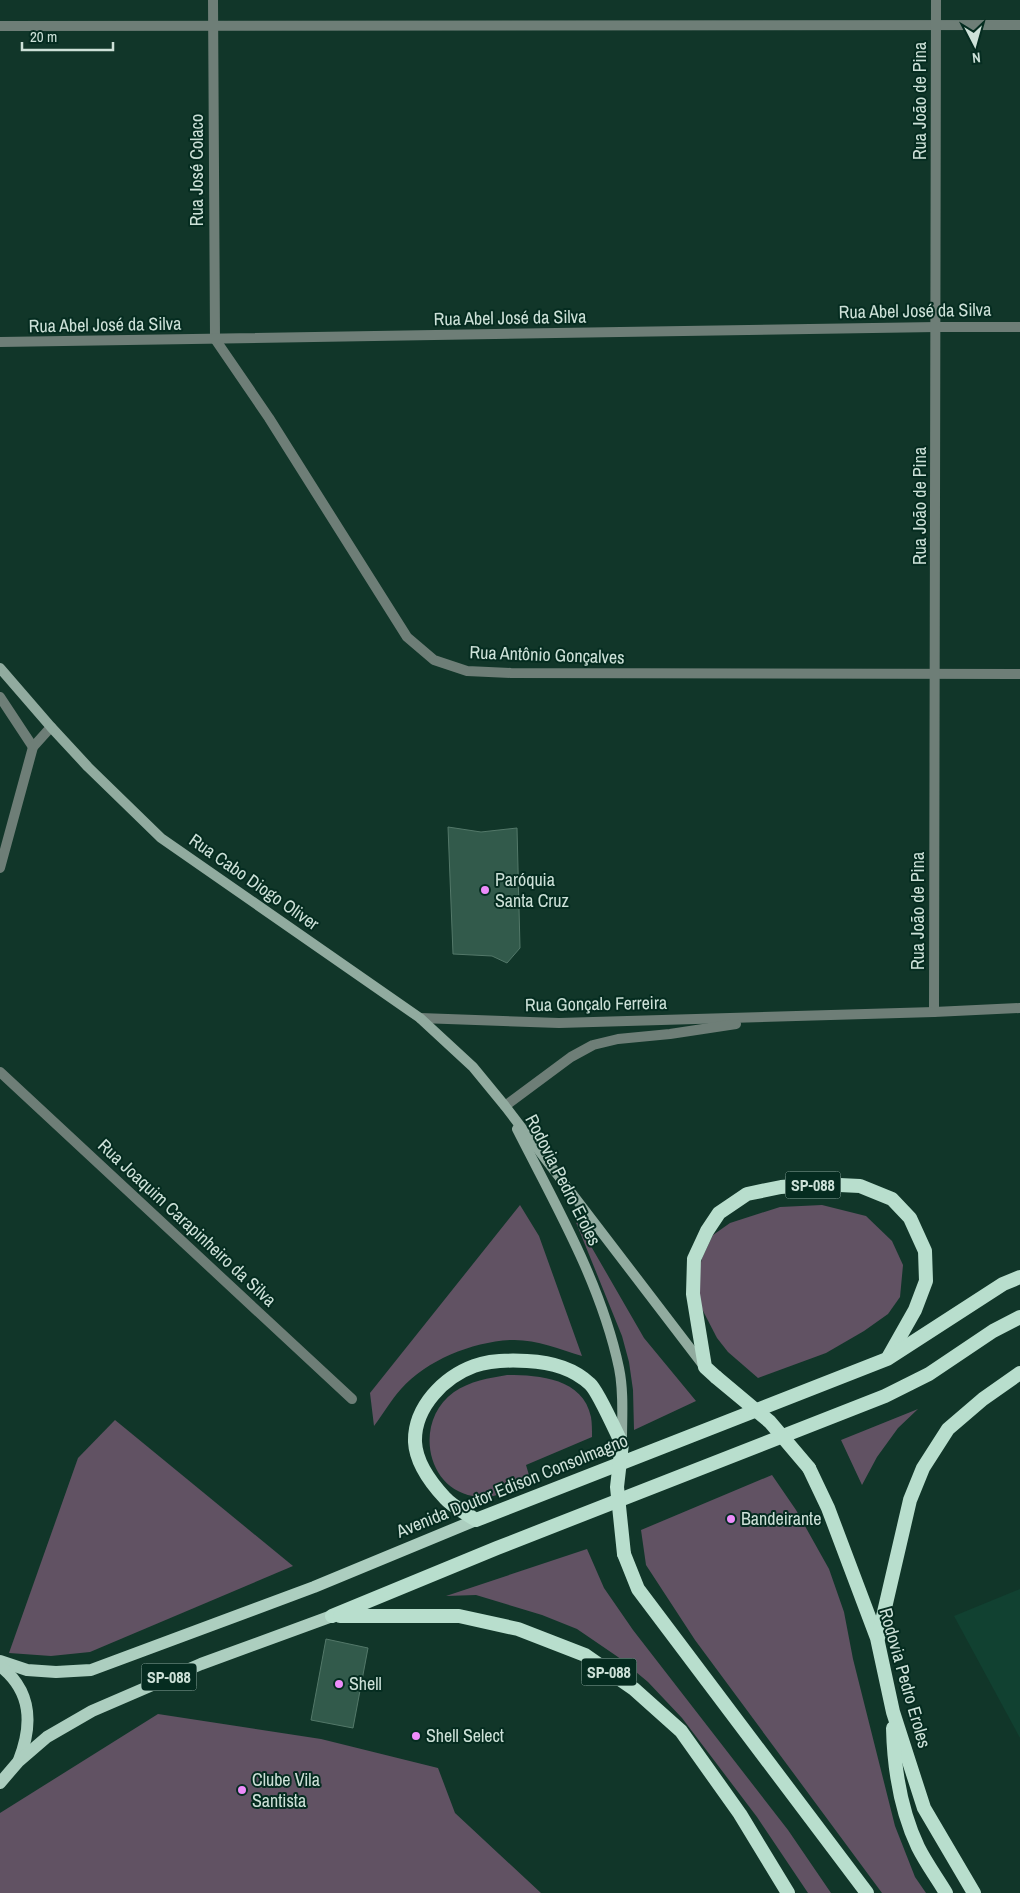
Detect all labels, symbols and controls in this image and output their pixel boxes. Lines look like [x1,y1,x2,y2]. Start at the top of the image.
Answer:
scale bar [22,20,114,52]
north arrow [950,20,1000,70]
text: 20 m [30,26,57,47]
street label: Rua João de Pina [907,42,932,160]
text: N [971,49,981,67]
street label: Rua José Colaco [184,114,209,226]
street label: Rua Abel José da Silva [838,297,992,324]
street label: Rua Abel José da Silva [433,304,587,331]
street label: Rua Abel José da Silva [28,311,182,338]
street label: Rua João de Pina [907,447,932,565]
street label: Rua Antônio Gonçalves [469,639,625,670]
street label: Rua Cabo Diogo Oliver [184,827,324,936]
street label: Rua João de Pina [905,852,930,970]
place label: Paróquia Santa Cruz [495,867,569,913]
marker: Paróquia Santa Cruz [479,884,491,896]
street label: Rua Gonçalo Ferreira [525,990,667,1017]
street label: Rodovia Pedro Eroles [520,1110,607,1250]
street label: Rua Joaquim Carapinheiro da Silva [93,1133,282,1312]
road number: SP-088 [786,1172,840,1198]
street label: Avenida Doutor Edison Consolmagno [391,1428,631,1544]
place label: Bandeirante [741,1506,821,1531]
marker: Bandeirante [725,1513,737,1525]
street label: Rodovia Pedro Eroles [874,1605,937,1751]
road number: SP-088 [582,1658,636,1685]
road number: SP-088 [142,1664,196,1690]
place label: Shell [349,1671,382,1696]
marker: Shell [333,1678,345,1690]
place label: Shell Select [426,1723,504,1748]
marker: Shell Select [410,1730,422,1742]
place label: Clube Vila Santista [252,1767,320,1813]
marker: Clube Vila Santista [236,1784,248,1796]

